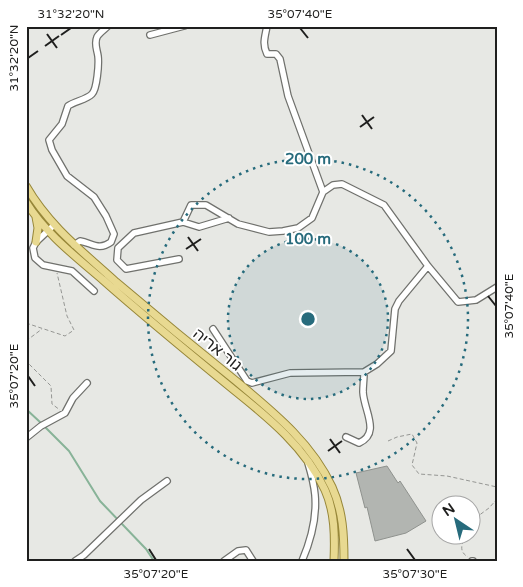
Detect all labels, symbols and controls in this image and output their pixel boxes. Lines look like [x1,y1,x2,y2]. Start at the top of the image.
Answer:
text: 31°32'20"N [38,7,105,21]
text: 35°07'40"E [268,7,333,21]
text: 31°32'20"N [7,25,21,92]
text: 200 m [285,150,331,168]
text: 100 m [285,230,331,248]
text: 35°07'40"E [502,273,516,338]
centre of rings [299,310,317,328]
street label: גור אריה [189,324,246,376]
text: 35°07'20"E [7,343,21,408]
north arrow [430,494,480,544]
text: N [439,500,458,520]
text: 35°07'20"E [124,567,189,581]
text: 35°07'30"E [383,567,448,581]

